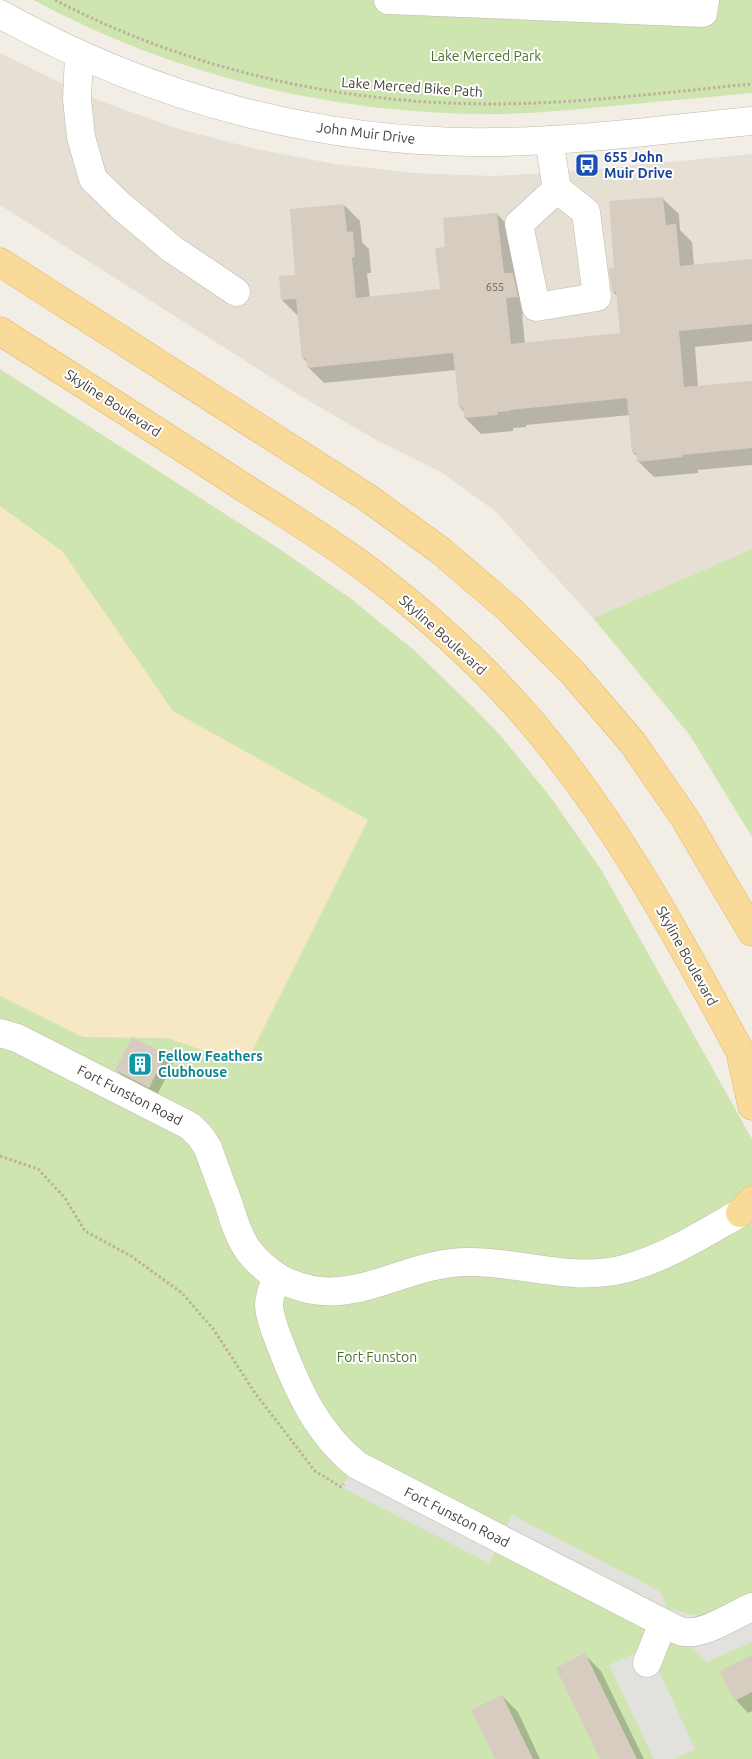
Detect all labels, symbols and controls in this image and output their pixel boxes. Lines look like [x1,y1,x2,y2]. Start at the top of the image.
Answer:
park label: Lake Merced Park [431,48,541,64]
street label: Lake Merced Bike Path [341,74,483,100]
street label: John Muir Drive [316,119,416,147]
place label: 655 John Muir Drive [604,149,673,181]
bus stop icon: 655 John Muir Drive [574,152,600,178]
house number: 655 [486,281,504,293]
street label: Skyline Boulevard [62,366,164,440]
street label: Skyline Boulevard [396,592,490,678]
street label: Skyline Boulevard [653,904,721,1008]
place label: Fellow Feathers Clubhouse [158,1048,263,1080]
building icon: Fellow Feathers Clubhouse [127,1051,153,1077]
street label: Fort Funston Road [75,1062,185,1128]
park label: Fort Funston [337,1349,417,1365]
street label: Fort Funston Road [402,1484,512,1550]

